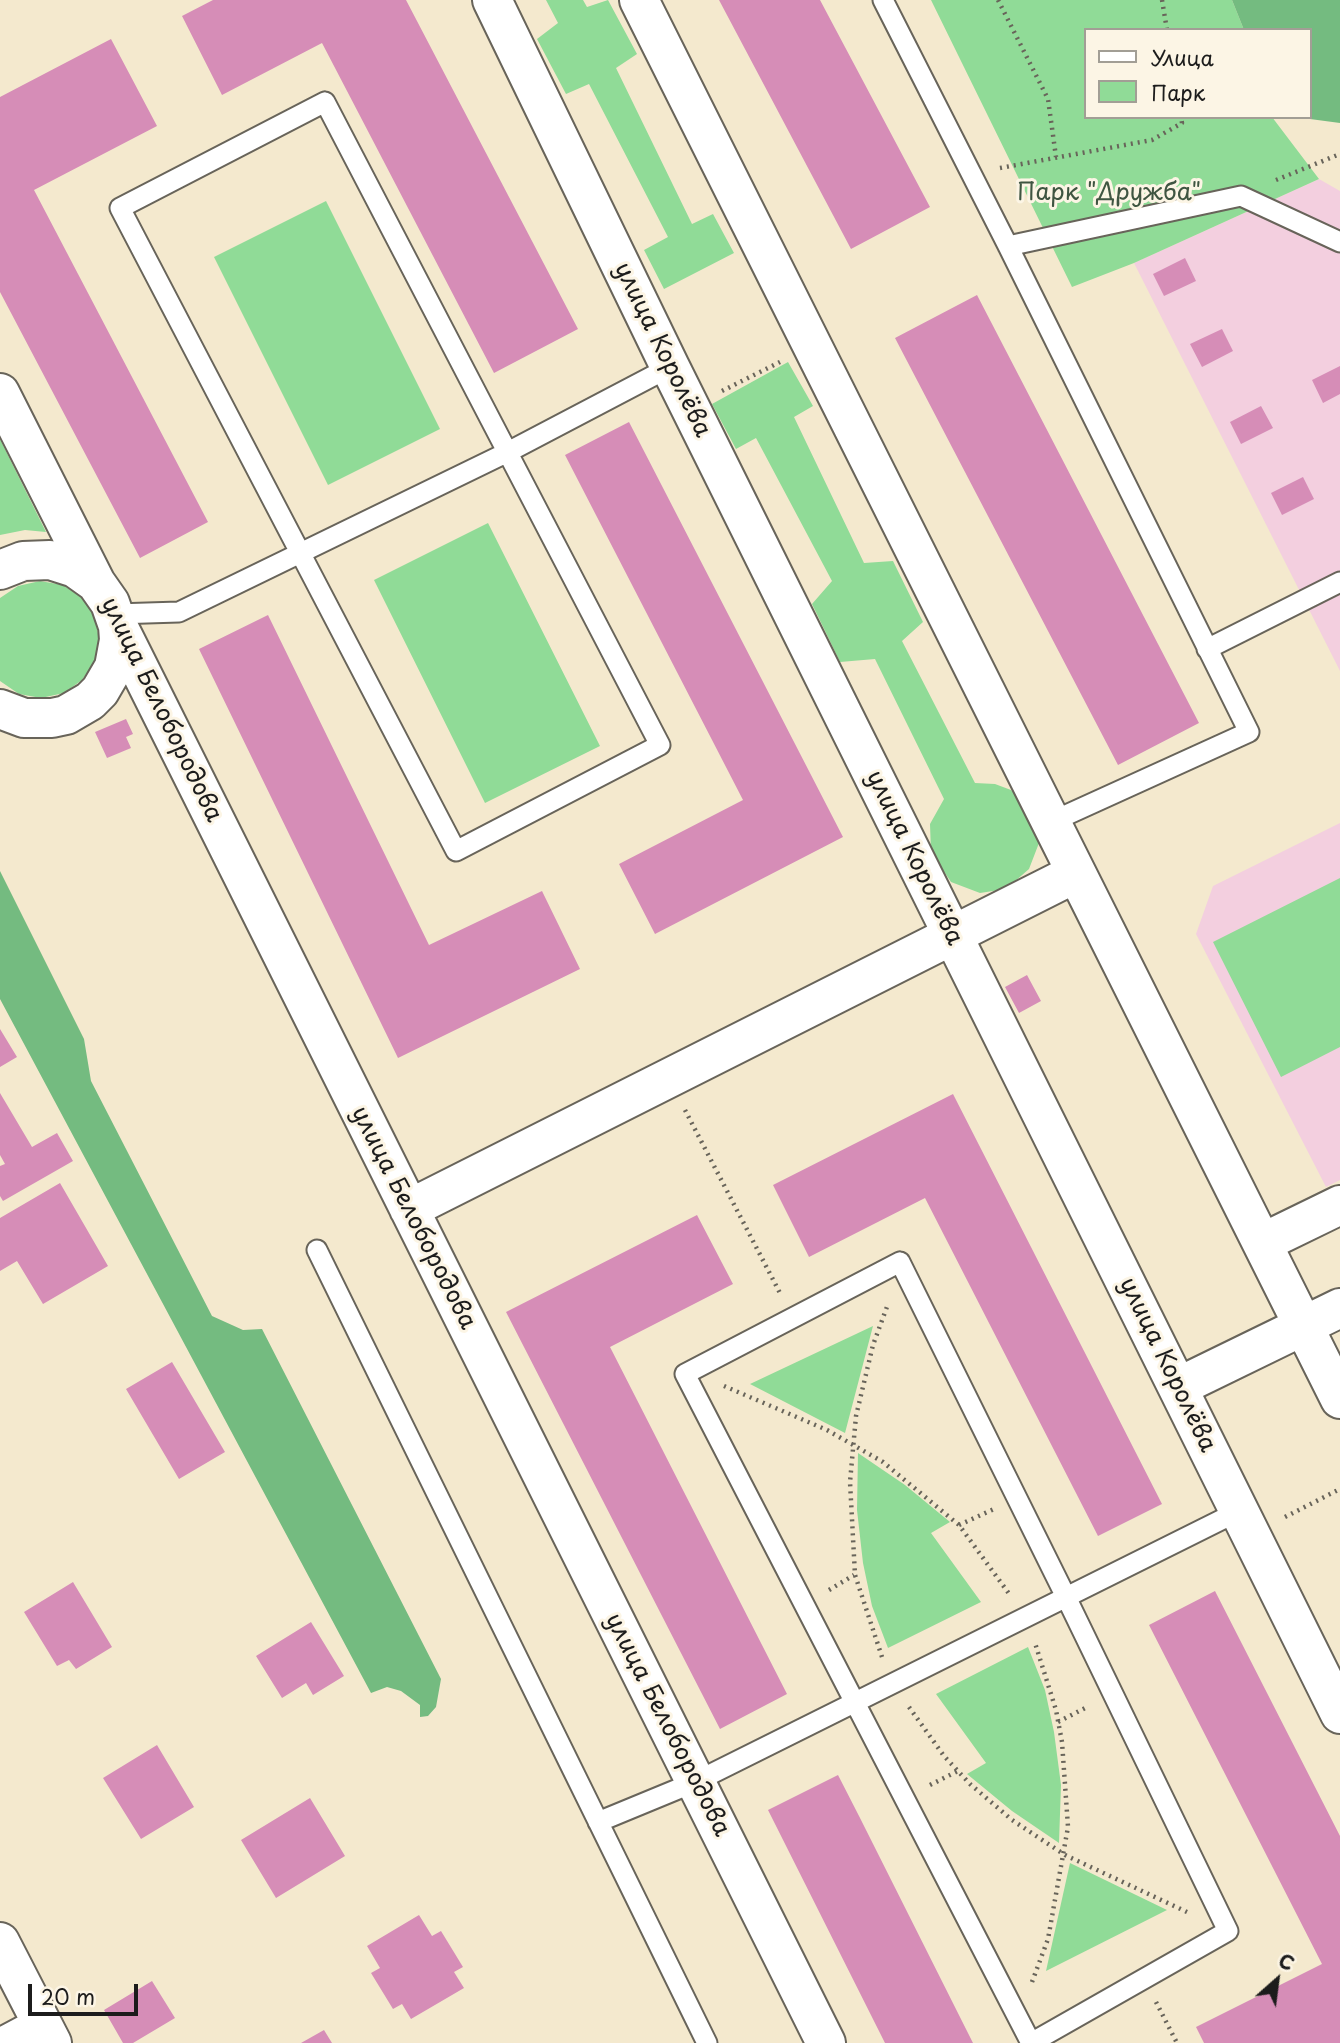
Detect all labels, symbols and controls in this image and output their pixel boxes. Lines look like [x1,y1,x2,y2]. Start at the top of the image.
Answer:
legend [1084,28,1312,119]
text: Улица [1151,41,1214,73]
text: Парк [1151,76,1205,108]
park label: Парк "Дружба" [1017,179,1201,207]
street label: улица Королёва [607,258,717,442]
street label: улица Белобородова [94,593,228,827]
street label: улица Королёва [859,766,969,950]
street label: улица Белобородова [344,1102,482,1334]
street label: улица Королёва [1112,1273,1222,1457]
street label: улица Белобородова [598,1609,736,1841]
north arrow [1242,1945,1312,2015]
text: С [1274,1946,1300,1977]
scale bar [32,1969,142,2013]
text: 20 m [41,1980,95,2012]

